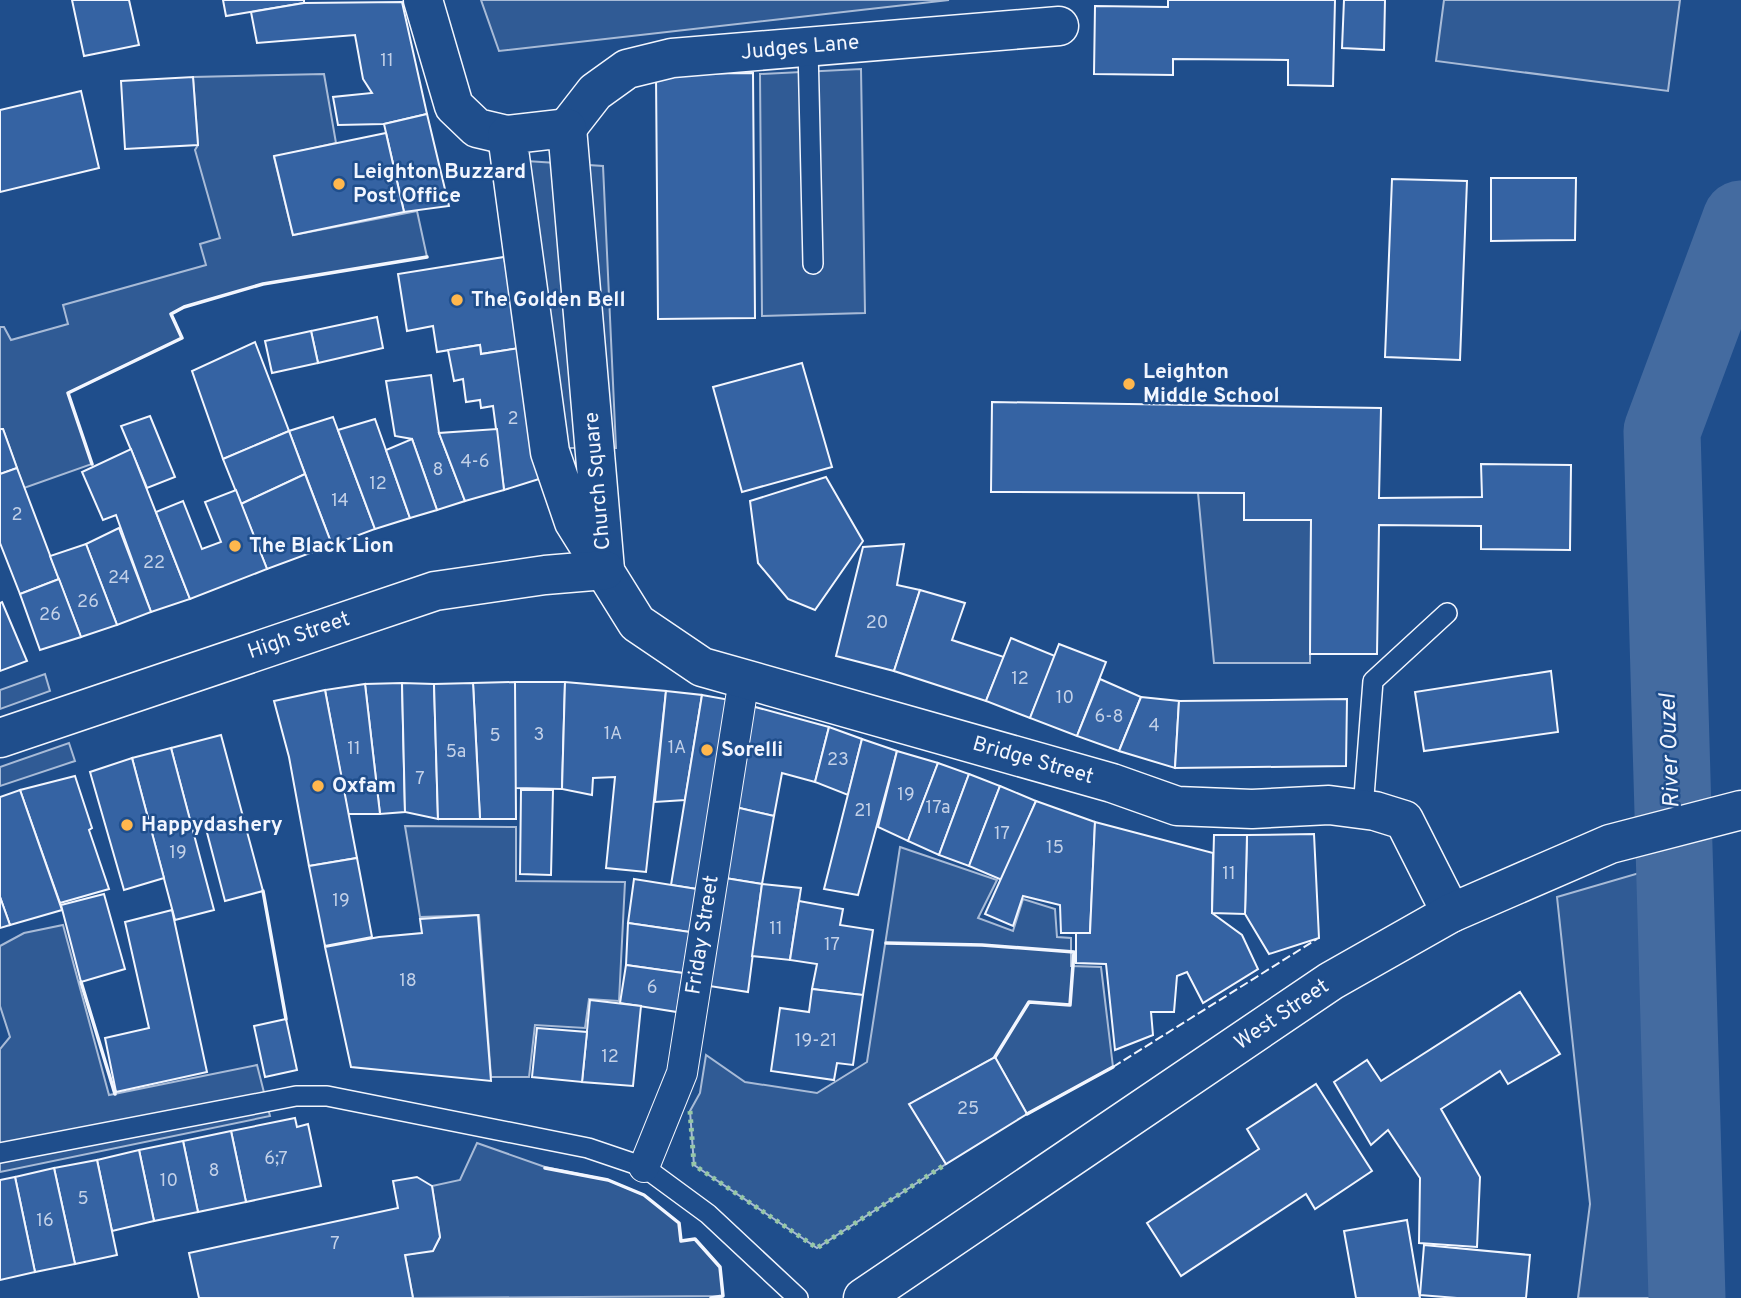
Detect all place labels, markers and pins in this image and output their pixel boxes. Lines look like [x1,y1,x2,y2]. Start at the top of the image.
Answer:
place label: Leighton Buzzard Post Office [353,159,526,210]
marker: Leighton Buzzard Post Office [331,176,347,192]
place label: The Golden Bell [471,287,626,314]
marker: The Golden Bell [449,292,465,308]
place label: Leighton Middle School [1143,359,1280,410]
marker: Leighton Middle School [1121,376,1137,392]
place label: The Black Lion [249,533,394,560]
marker: The Black Lion [227,538,243,554]
place label: Sorelli [721,737,783,764]
marker: Sorelli [699,742,715,758]
place label: Oxfam [332,773,396,800]
marker: Oxfam [310,778,326,794]
place label: Happydashery [141,812,283,839]
marker: Happydashery [119,817,135,833]

